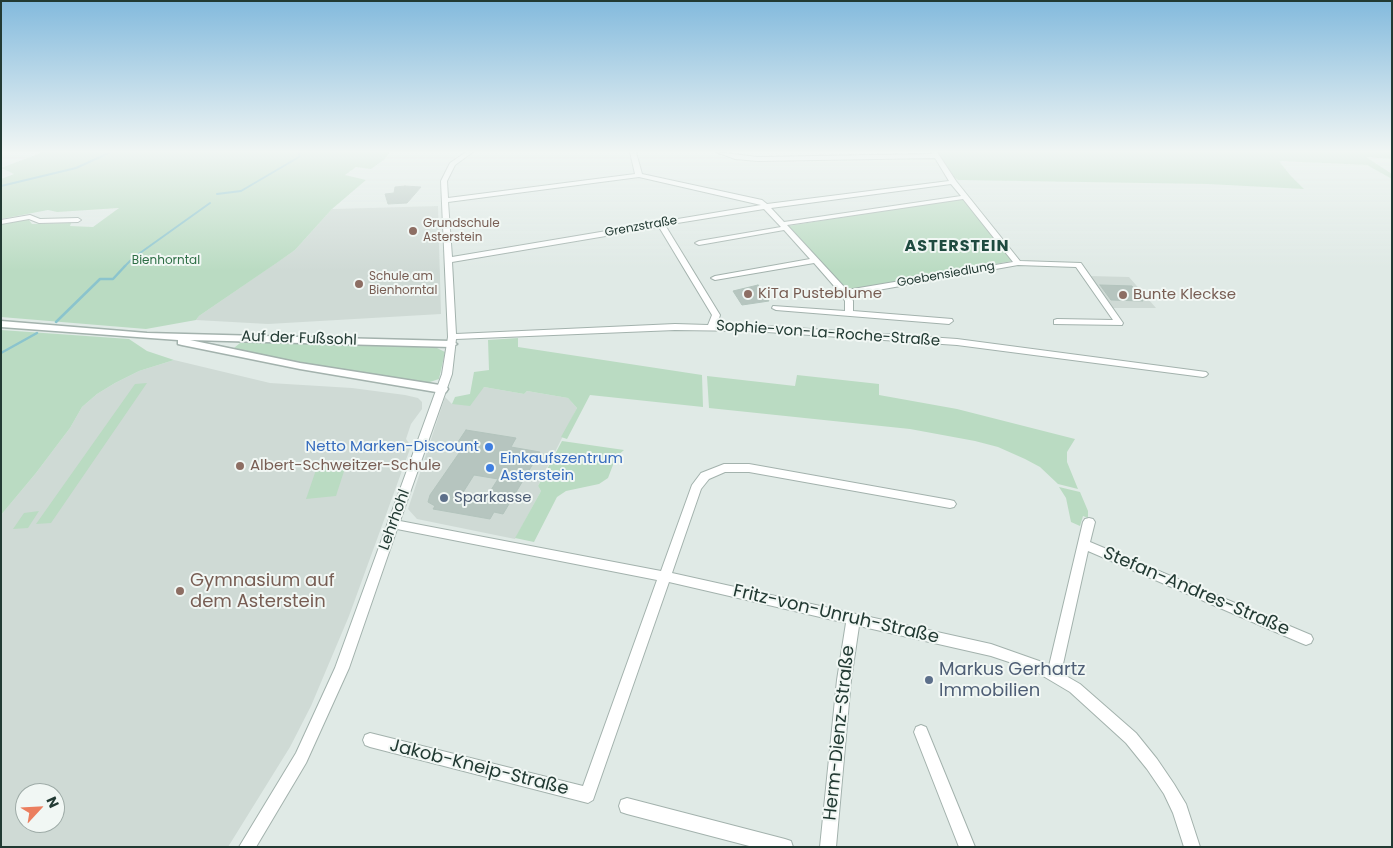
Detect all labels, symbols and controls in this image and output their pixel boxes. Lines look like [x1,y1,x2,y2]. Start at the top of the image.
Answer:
street label: Grenzstraße [604,214,678,240]
place label: Grundschule Asterstein [423,217,500,245]
marker: Grundschule Asterstein [407,225,419,237]
district label: ASTERSTEIN [903,237,1011,257]
park label: Bienhorntal [132,254,200,268]
street label: Goebensiedlung [896,259,996,291]
place label: Schule am Bienhorntal [369,270,437,298]
marker: Schule am Bienhorntal [353,278,365,290]
place label: KiTa Pusteblume [758,285,882,303]
place label: Bunte Kleckse [1133,286,1236,304]
marker: KiTa Pusteblume [742,288,754,300]
marker: Bunte Kleckse [1117,289,1129,301]
street label: Sophie-von-La-Roche-Straße [715,317,941,351]
street label: Auf der Fußsohl [241,328,357,350]
place label: Netto Marken-Discount [306,438,479,456]
marker: Netto Marken-Discount [483,441,495,453]
place label: Einkaufszentrum Asterstein [500,450,623,485]
place label: Albert-Schweitzer-Schule [250,457,441,475]
marker: Albert-Schweitzer-Schule [234,460,246,472]
marker: Einkaufszentrum Asterstein [484,462,496,474]
street label: Lehrhohl [376,487,414,553]
place label: Sparkasse [454,489,532,507]
marker: Sparkasse [438,492,450,504]
street label: Stefan-Andres-Straße [1100,543,1292,641]
place label: Gymnasium auf dem Asterstein [190,570,335,612]
street label: Fritz-von-Unruh-Straße [731,581,941,649]
marker: Gymnasium auf dem Asterstein [174,585,186,597]
street label: Herm-Dienz-Straße [820,644,860,822]
place label: Markus Gerhartz Immobilien [939,659,1085,702]
marker: Markus Gerhartz Immobilien [923,674,935,686]
street label: Jakob-Kneip-Straße [387,735,571,801]
north arrow [15,783,65,833]
text: N [41,793,64,811]

